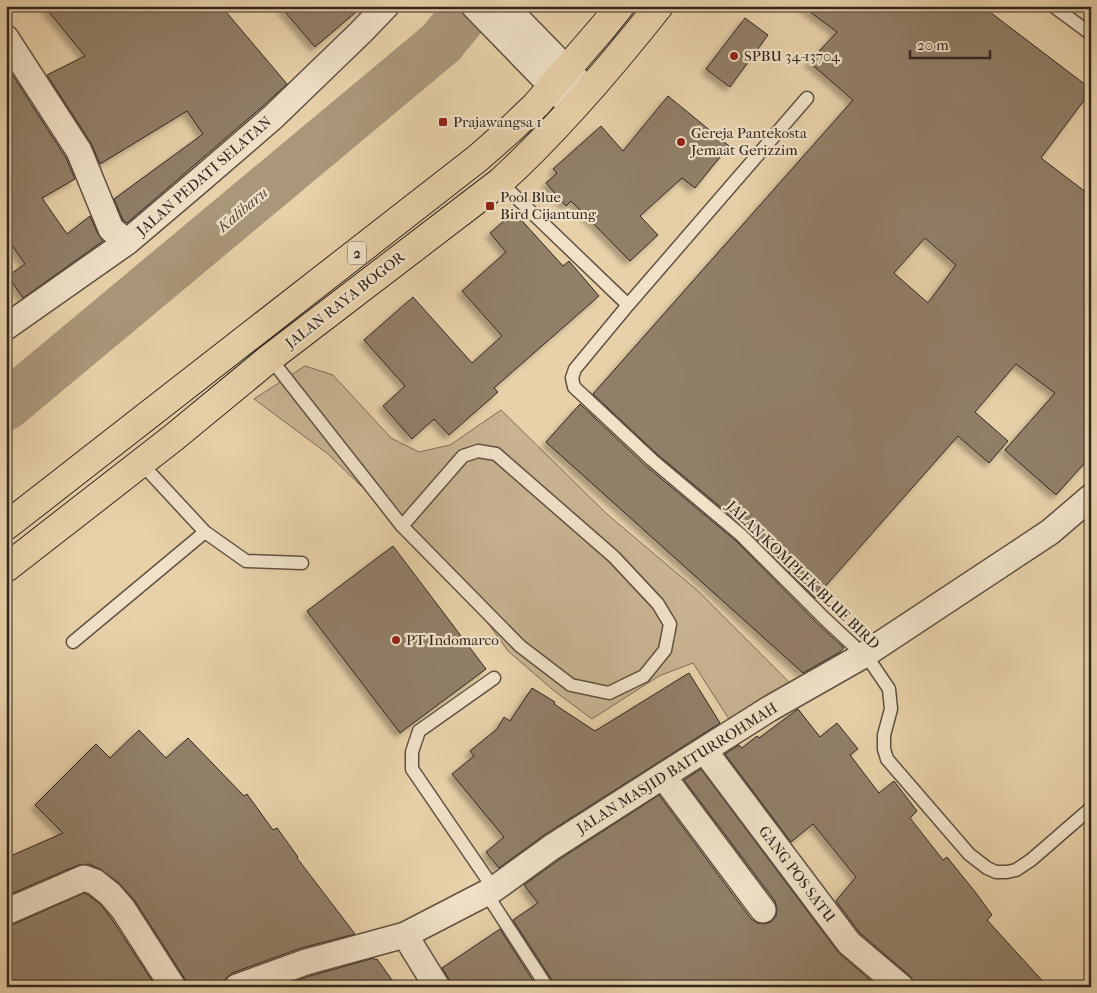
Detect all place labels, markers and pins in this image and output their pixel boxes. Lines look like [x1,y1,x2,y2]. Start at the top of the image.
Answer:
place label: SPBU 34-13704 [744,47,841,65]
marker: SPBU 34-13704 [728,50,740,62]
place label: Prajawangsa 1 [453,113,542,131]
marker: Prajawangsa 1 [437,116,449,128]
place label: Gereja Pantekosta Jemaat Gerizzim [690,124,808,159]
marker: Gereja Pantekosta Jemaat Gerizzim [675,136,687,148]
place label: Pool Blue Bird Cijantung [500,188,597,223]
marker: Pool Blue Bird Cijantung [484,200,496,212]
place label: PT Indomarco [406,631,499,649]
marker: PT Indomarco [390,634,402,646]

